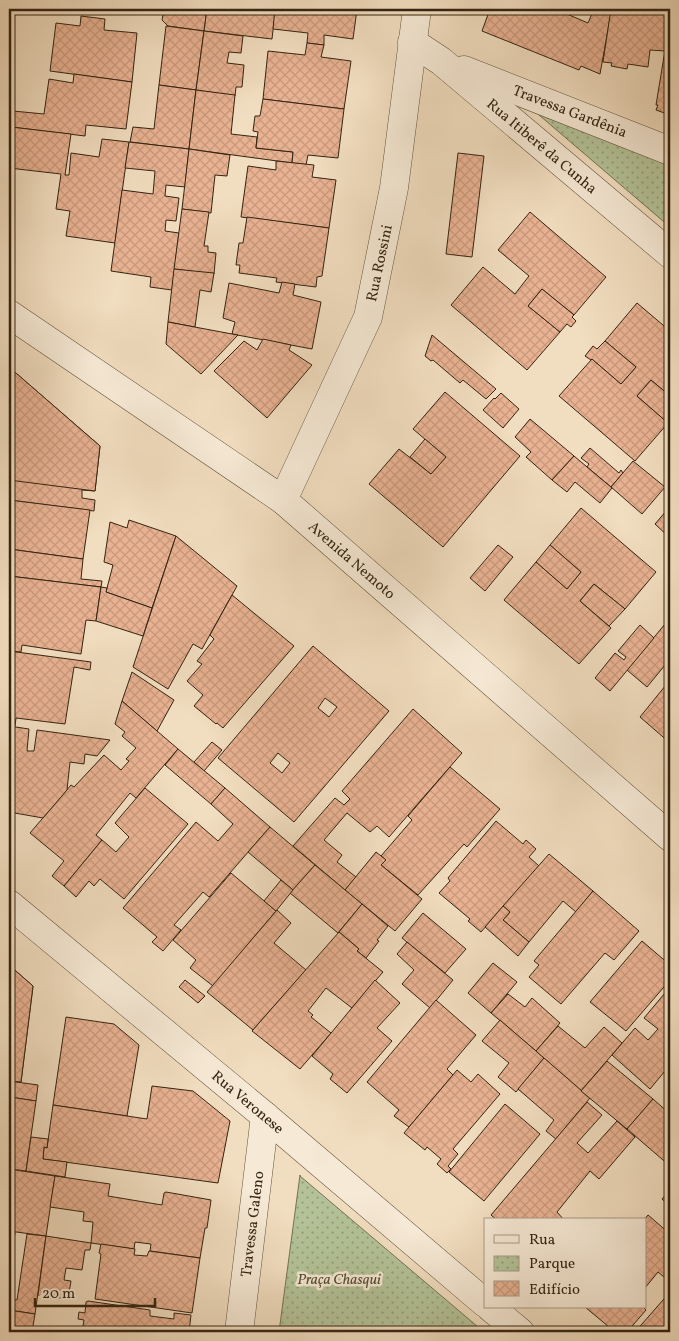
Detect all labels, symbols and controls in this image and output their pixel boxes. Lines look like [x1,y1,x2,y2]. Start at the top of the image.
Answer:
street label: Travessa Gardênia [509,81,630,144]
street label: Rua Itiberê da Cunha [481,95,601,200]
street label: Rua Rossini [362,223,399,304]
street label: Avenida Nemoto [303,517,399,605]
street label: Rua Veronese [206,1067,288,1140]
street label: Travessa Galeno [237,1170,270,1278]
legend [484,1218,646,1308]
text: Rua [529,1230,555,1251]
text: Parque [529,1254,575,1275]
park label: Praça Chasqui [297,1270,381,1291]
scale bar [35,1276,155,1308]
text: Edifício [529,1280,580,1301]
text: 20 m [42,1284,75,1305]

